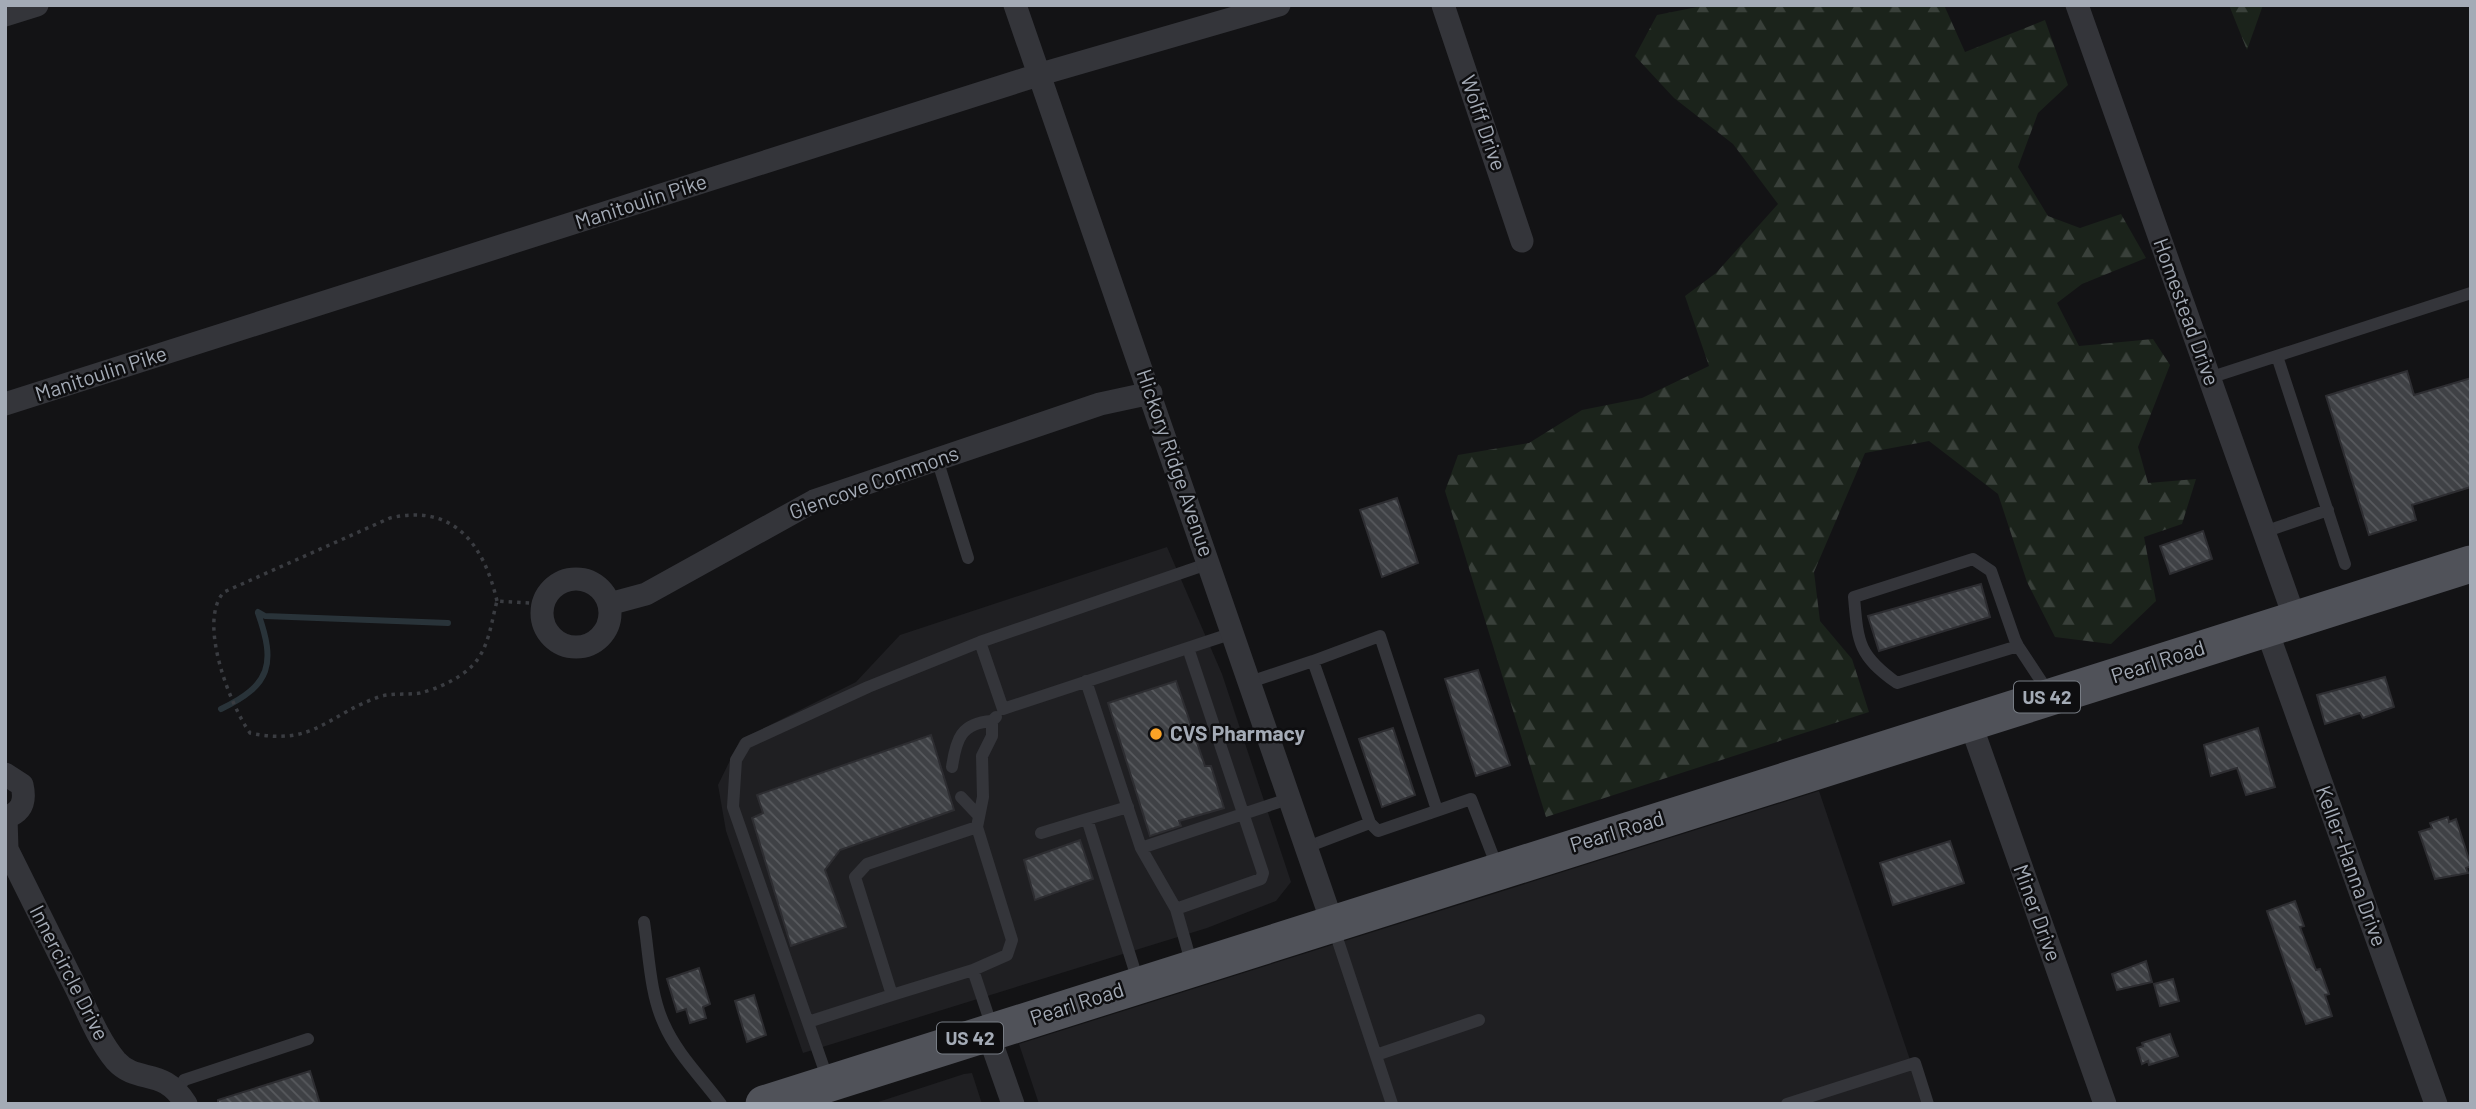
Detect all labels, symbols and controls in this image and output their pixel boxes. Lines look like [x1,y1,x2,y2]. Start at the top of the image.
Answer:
street label: Wolff Drive [1456,71,1512,174]
street label: Manitoulin Pike [571,167,710,234]
street label: Homestead Drive [2149,234,2226,389]
street label: Manitoulin Pike [31,339,170,406]
street label: Hickory Ridge Avenue [1133,365,1220,560]
street label: Glencove Commons [785,439,962,524]
street label: Pearl Road [2108,634,2208,687]
road number: US 42 [2014,682,2080,712]
place label: CVS Pharmacy [1170,720,1306,745]
marker: CVS Pharmacy [1148,726,1164,742]
street label: Keller-Hanna Drive [2312,782,2393,949]
street label: Pearl Road [1567,804,1667,857]
street label: Miner Drive [2009,861,2067,964]
street label: Innercircle Drive [26,901,115,1044]
street label: Pearl Road [1027,976,1127,1029]
road number: US 42 [937,1022,1003,1054]

